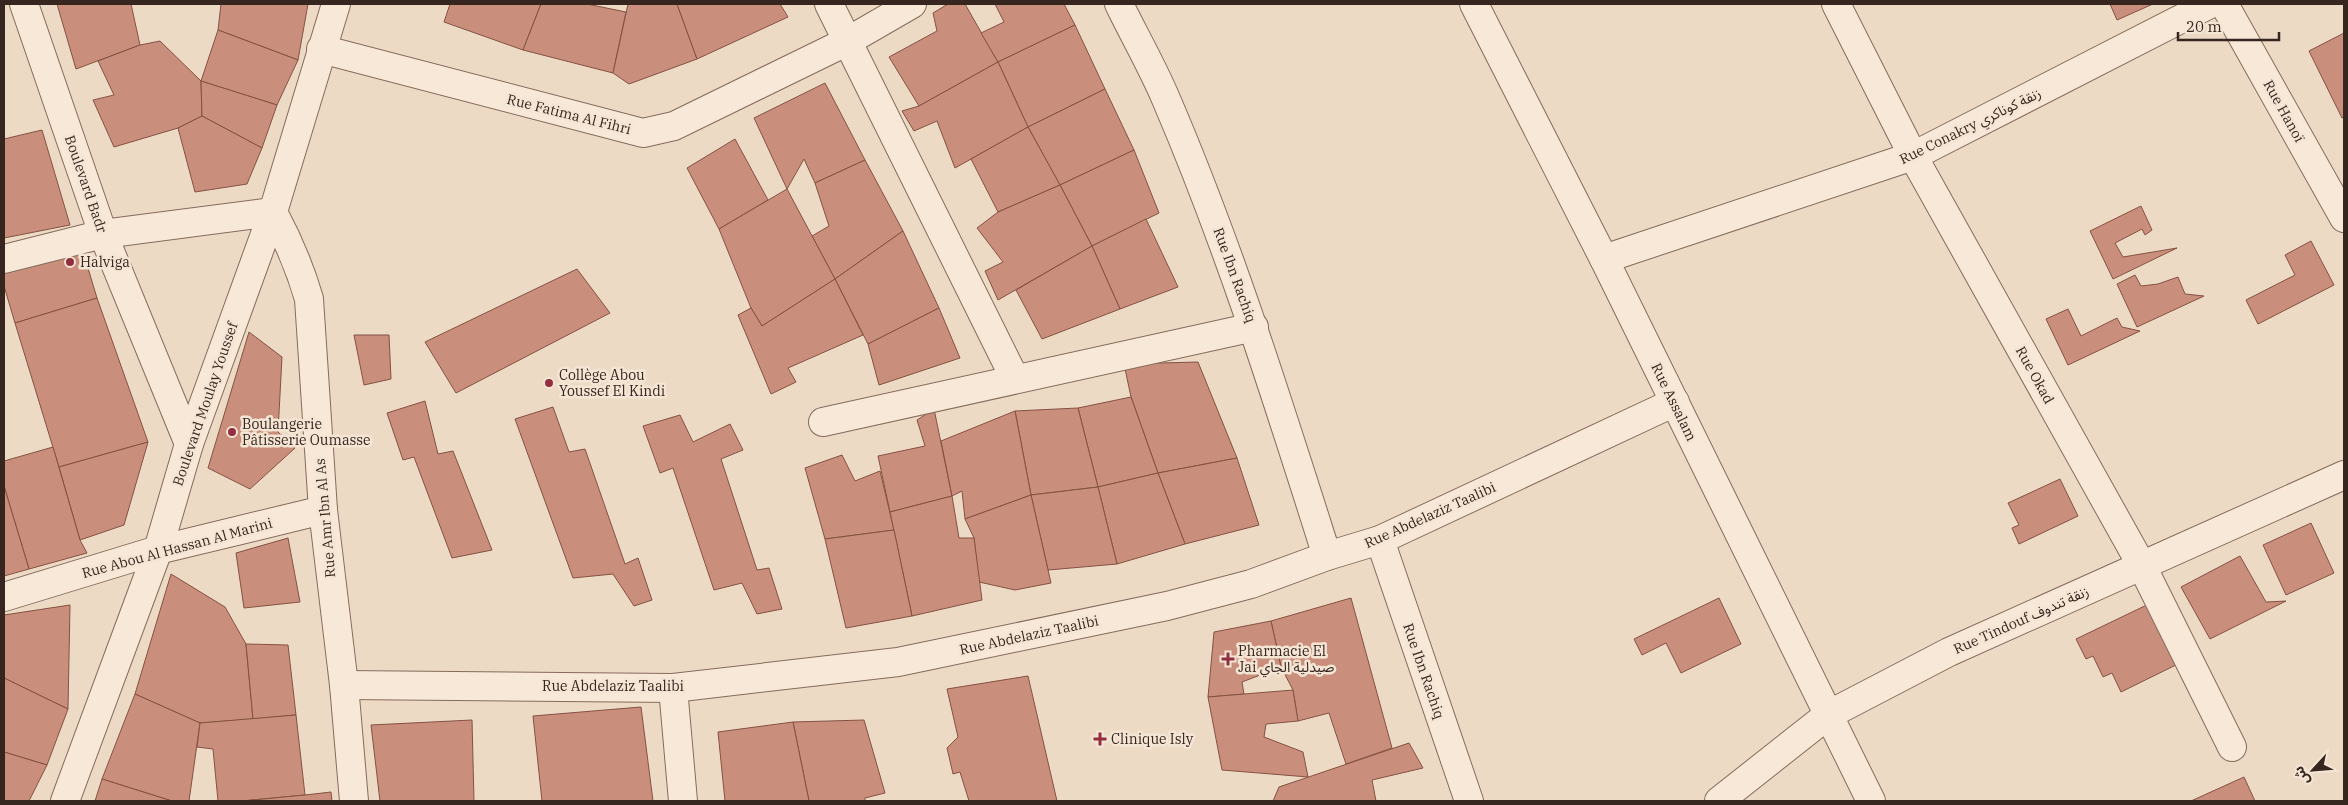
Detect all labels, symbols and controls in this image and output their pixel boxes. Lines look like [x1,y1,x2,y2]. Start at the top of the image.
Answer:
scale bar [2178,10,2279,42]
text: 20 m [2186,17,2222,36]
street label: Rue Hanoï [2259,77,2309,146]
street label: Rue Conakry زنقة كوناكري [1896,84,2045,170]
street label: Rue Fatima Al Fihri [505,90,633,138]
street label: Boulevard Badr [61,133,111,236]
street label: Rue Ibn Rachiq [1209,225,1261,326]
place label: Halviga [80,253,130,271]
marker: Halviga [64,256,76,268]
street label: Boulevard Moulay Youssef [168,319,242,488]
street label: Rue Okad [2012,343,2058,407]
street label: Rue Assalam [1647,360,1701,444]
place label: Collège Abou Youssef El Kindi [559,366,665,400]
marker: Collège Abou Youssef El Kindi [543,377,555,389]
place label: Boulangerie Pâtisserie Oumasse [242,415,371,449]
marker: Boulangerie Pâtisserie Oumasse [226,426,238,438]
street label: Rue Amr Ibn Al As [311,457,339,579]
street label: Rue Abdelaziz Taalibi [1362,478,1498,552]
street label: Rue Abou Al Hassan Al Marini [80,514,274,582]
street label: Rue Tindouf زنقة تندوف [1951,582,2091,658]
street label: Rue Abdelaziz Taalibi [958,611,1100,659]
street label: Rue Ibn Rachiq [1399,621,1449,722]
place label: Pharmacie El Jai صيدلية الجاي [1238,642,1335,678]
marker: Pharmacie El Jai صيدلية الجاي [1222,653,1234,665]
street label: Rue Abdelaziz Taalibi [542,677,684,695]
place label: Clinique Isly [1111,730,1194,748]
marker: Clinique Isly [1093,732,1107,746]
north arrow [2288,745,2338,795]
text: ش [2289,763,2314,788]

